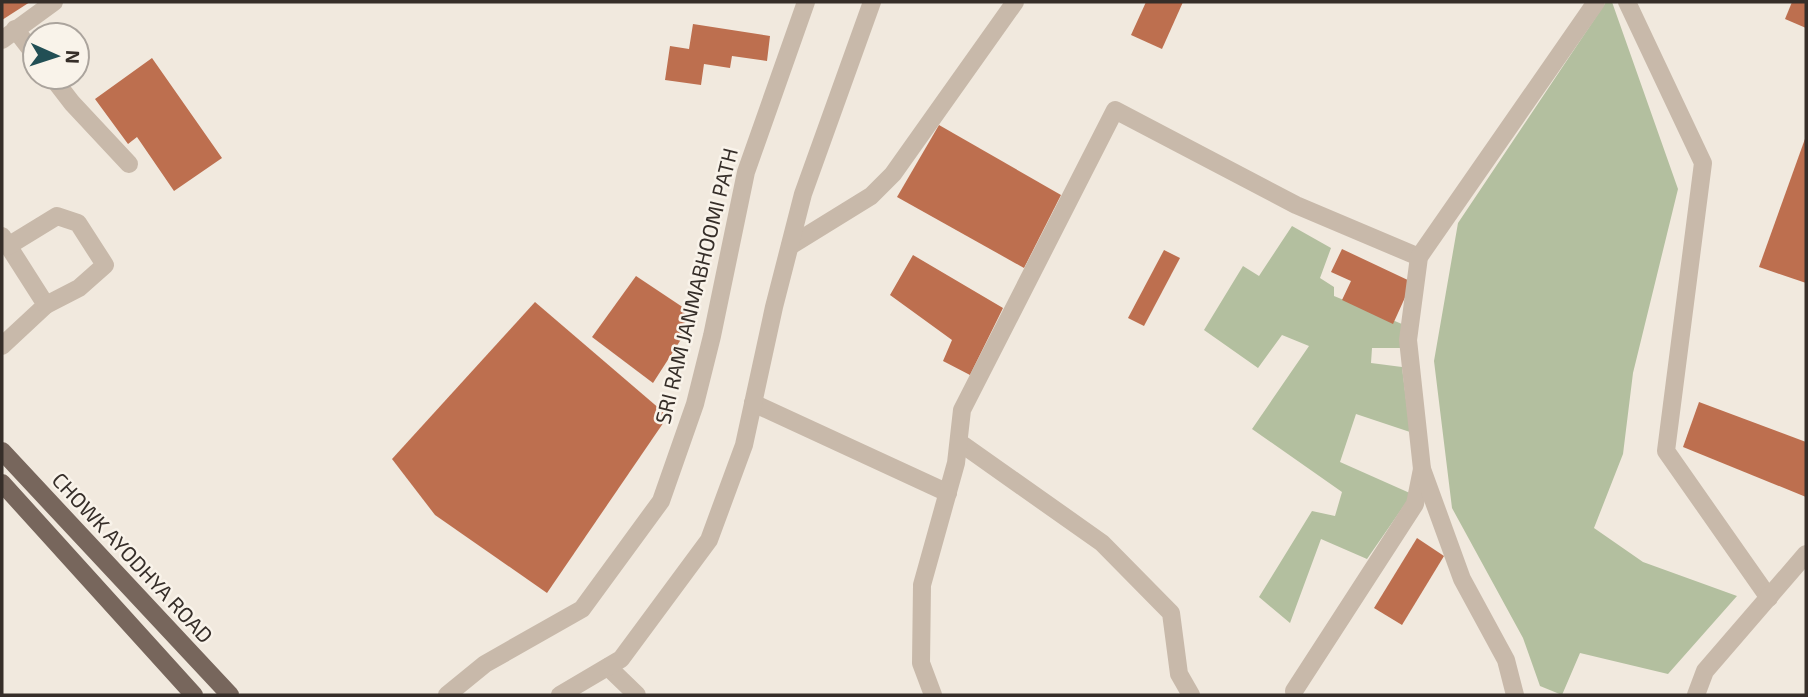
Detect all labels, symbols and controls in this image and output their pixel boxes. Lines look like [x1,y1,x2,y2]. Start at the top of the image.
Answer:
north arrow [21,21,91,91]
text: N [62,49,85,64]
street label: SRI RAM JANMABHOOMI PATH [649,145,742,426]
street label: CHOWK AYODHYA ROAD [48,467,219,647]

